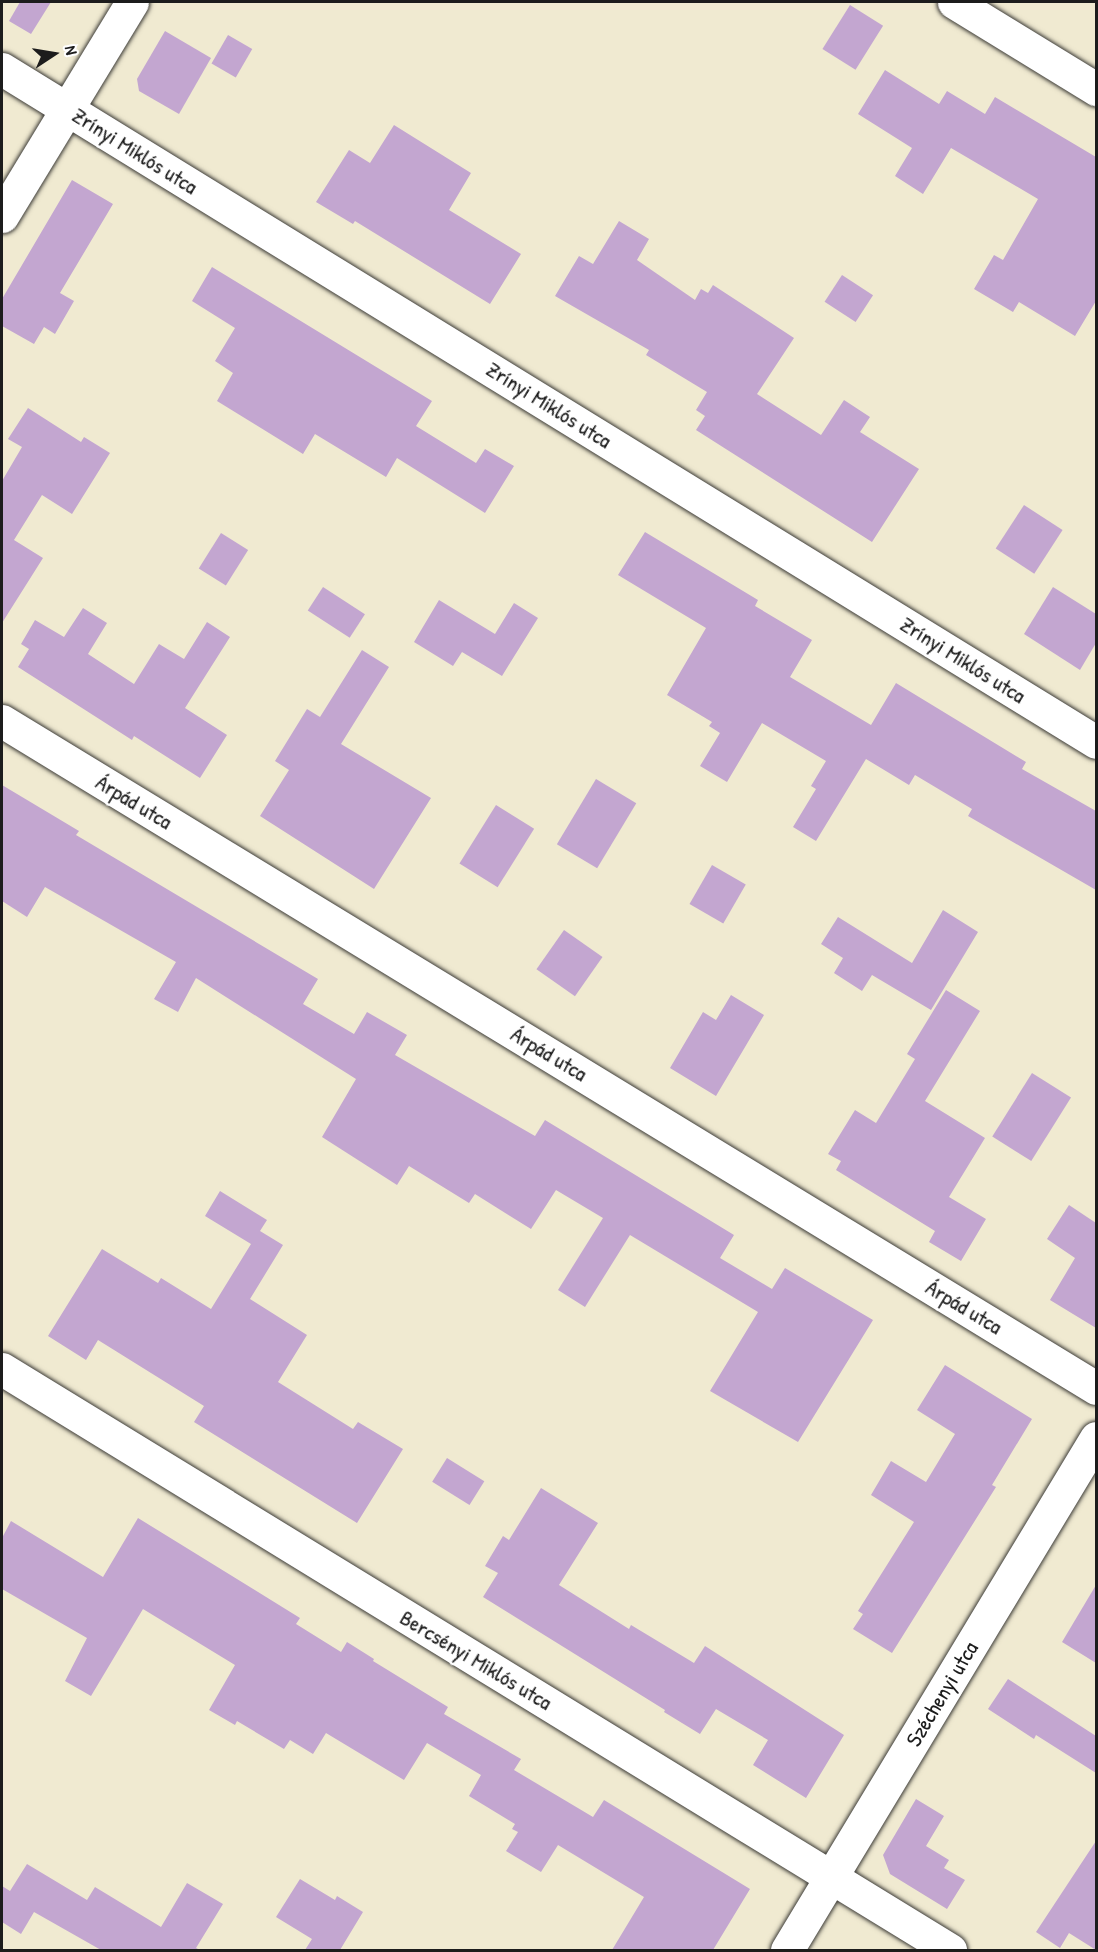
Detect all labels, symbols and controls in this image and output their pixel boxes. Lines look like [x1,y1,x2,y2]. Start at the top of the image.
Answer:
north arrow [24,24,84,84]
text: N [60,44,83,57]
street label: Zrínyi Miklós utca [67,102,203,200]
street label: Zrínyi Miklós utca [481,356,617,454]
street label: Zrínyi Miklós utca [895,611,1031,709]
street label: Árpád utca [91,769,177,835]
street label: Árpád utca [506,1021,592,1087]
street label: Árpád utca [921,1274,1007,1340]
street label: Bercsényi Miklós utca [395,1604,557,1716]
street label: Széchenyi utca [900,1637,984,1751]

